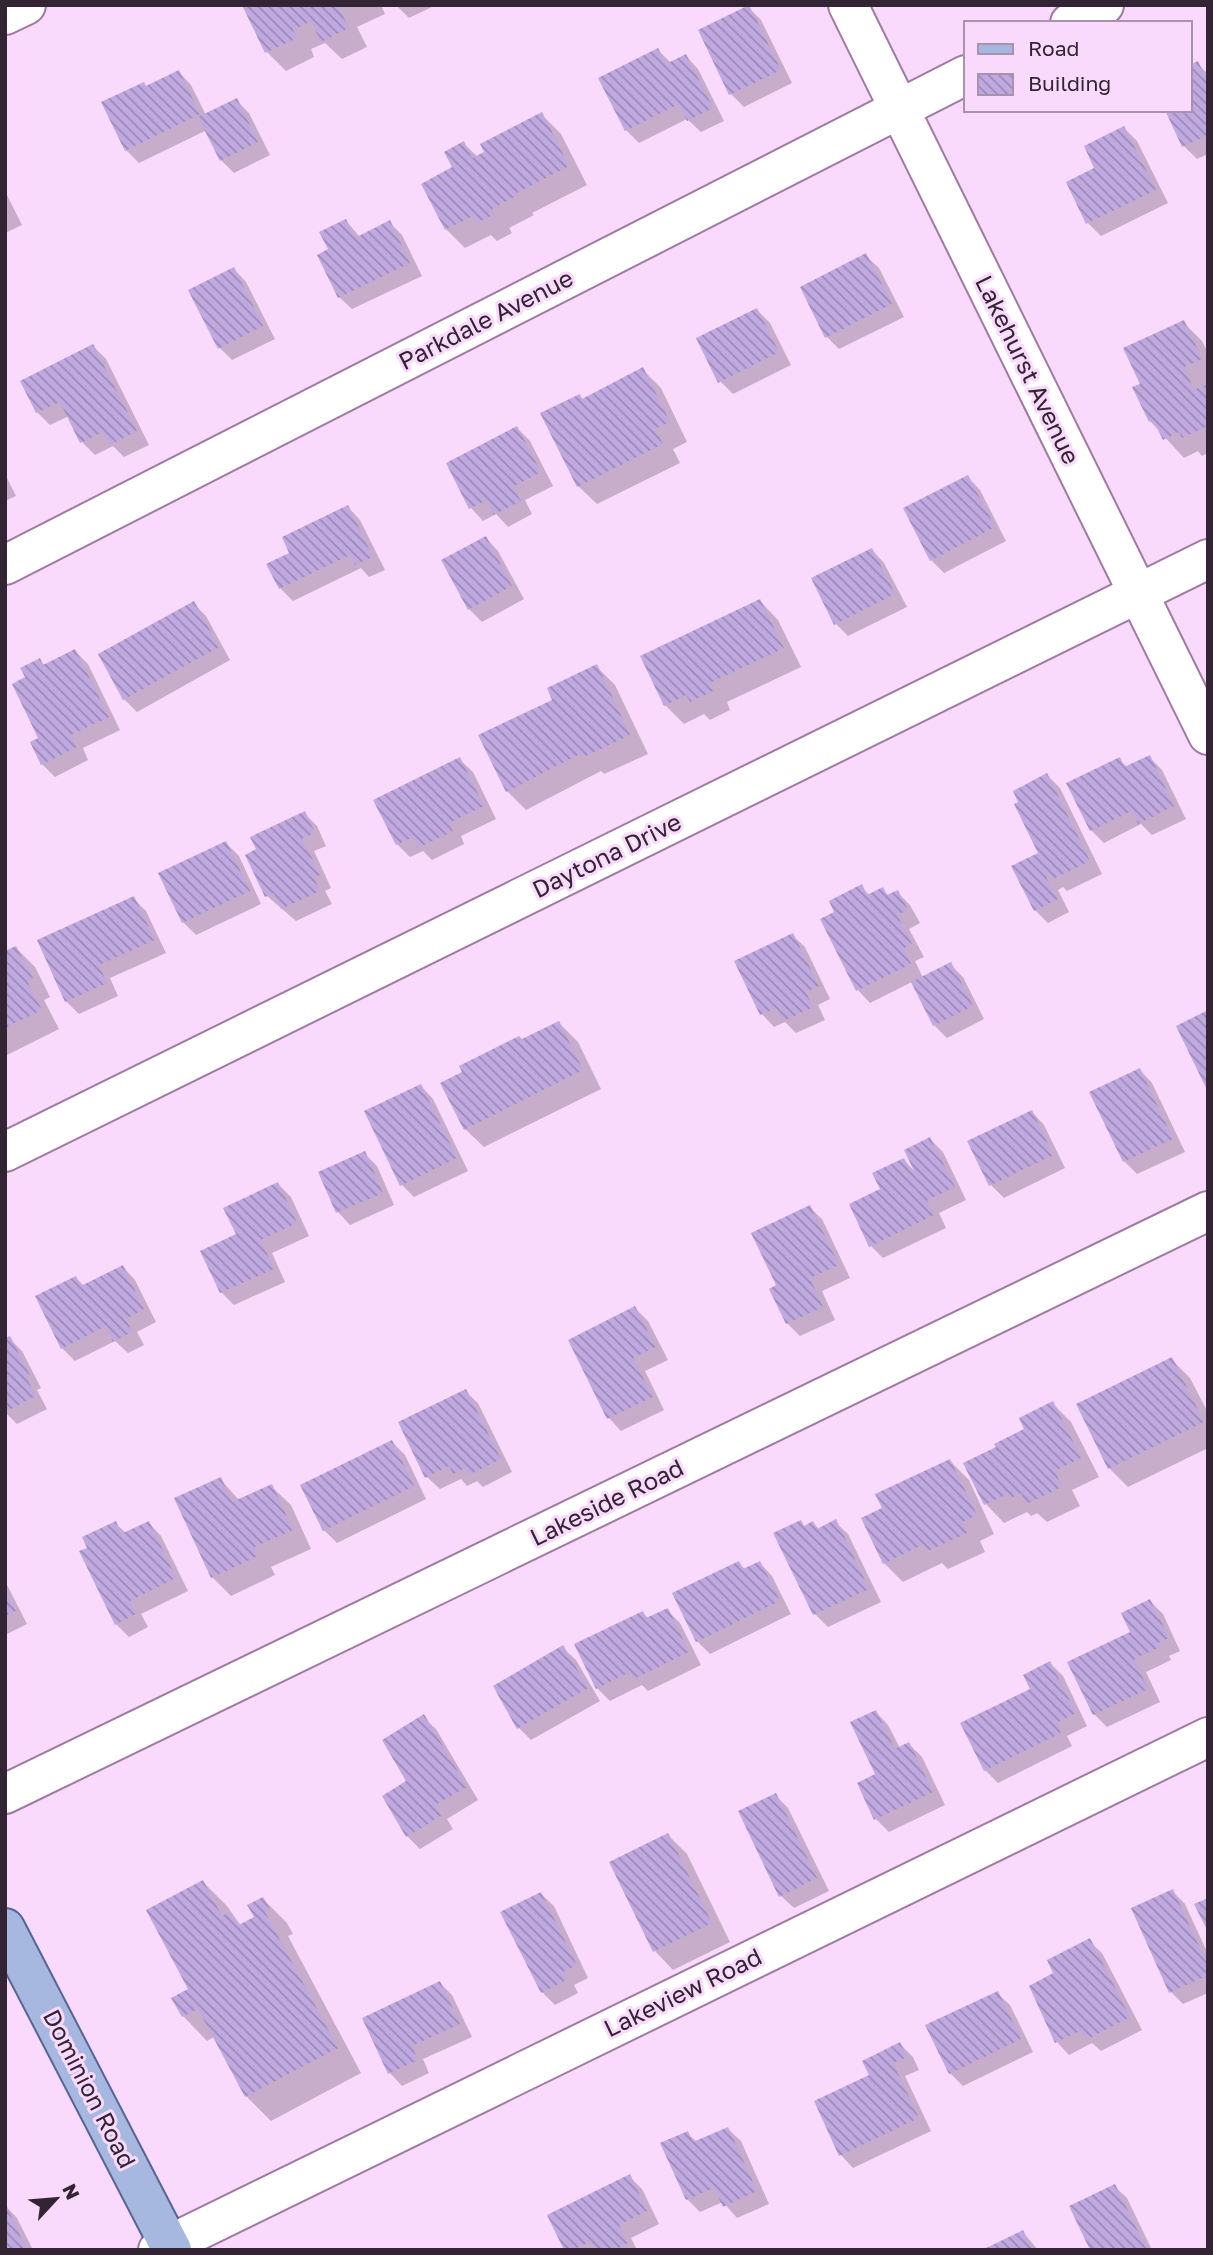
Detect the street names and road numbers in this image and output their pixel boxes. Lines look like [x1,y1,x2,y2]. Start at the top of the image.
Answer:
street label: Parkdale Avenue [393,262,577,375]
street label: Lakehurst Avenue [970,270,1087,468]
street label: Daytona Drive [527,806,685,903]
street label: Lakeside Road [525,1452,688,1551]
street label: Lakeview Road [599,1941,766,2042]
street label: Dominion Road [38,2004,143,2172]

